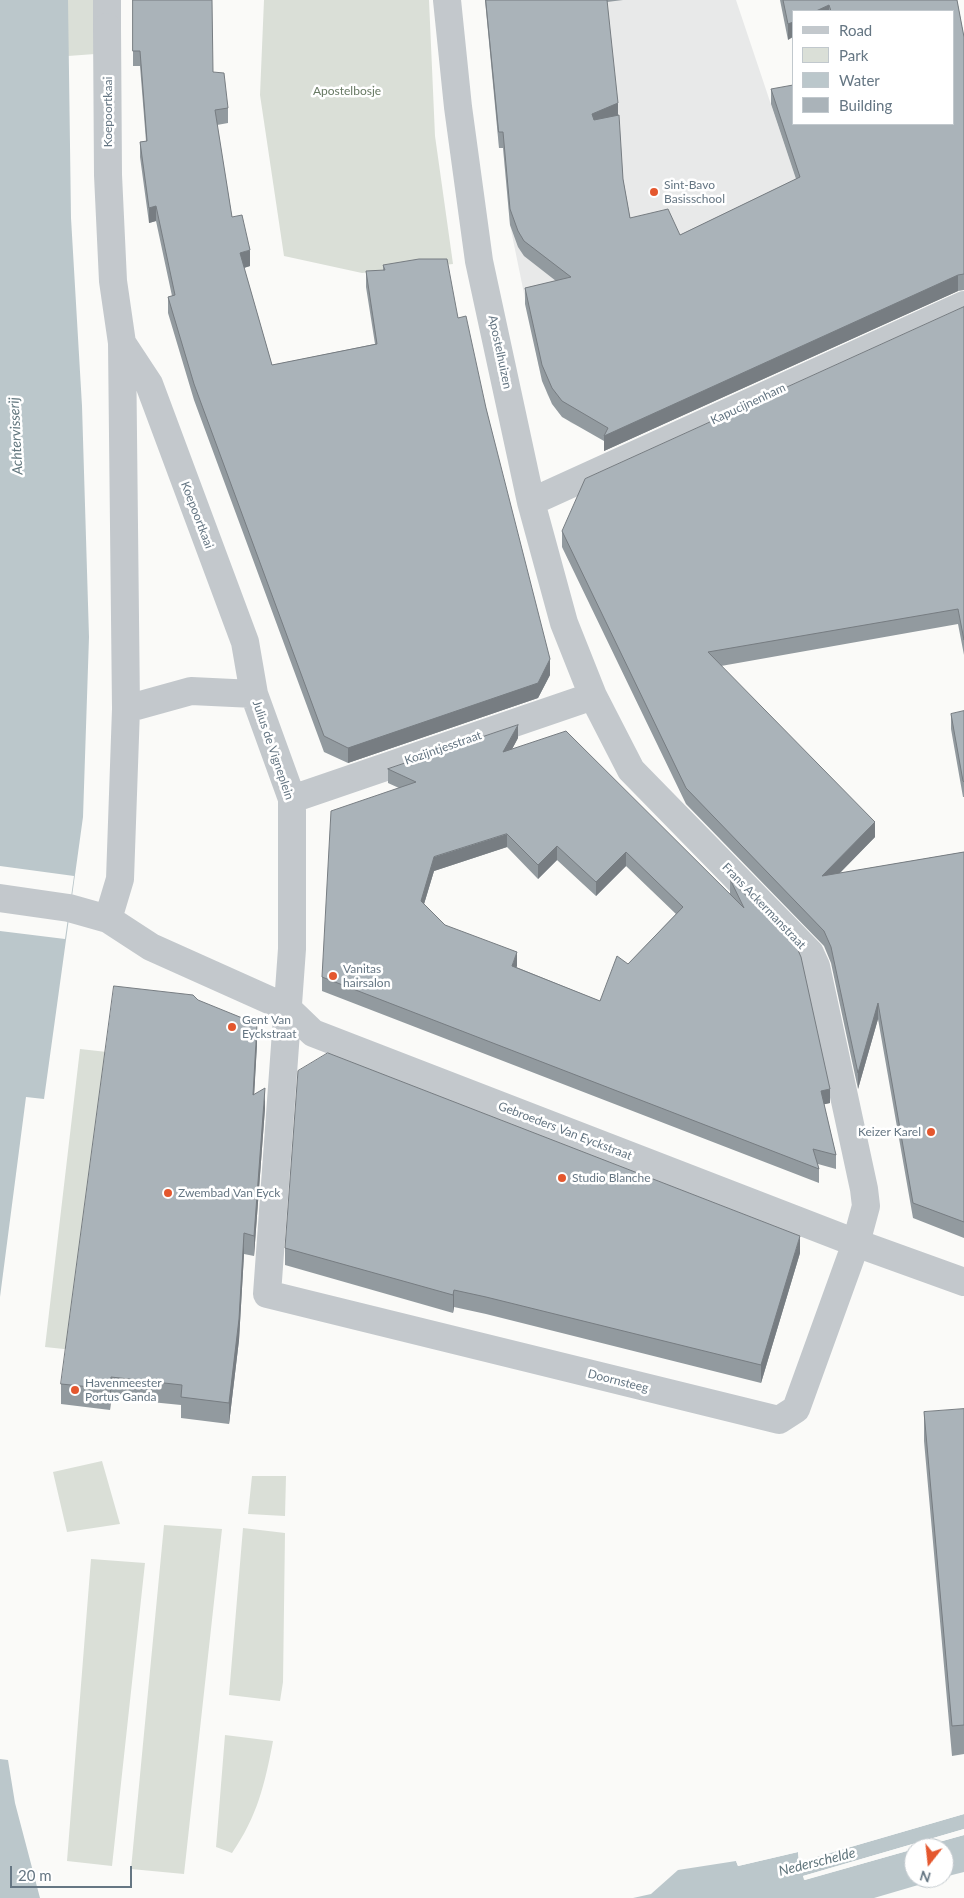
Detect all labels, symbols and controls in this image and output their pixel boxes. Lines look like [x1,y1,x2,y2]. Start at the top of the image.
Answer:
legend [792,10,954,125]
text: Road [839,21,872,39]
text: Park [839,46,868,64]
text: Water [839,71,880,89]
street label: Koepoortkaai [101,77,115,147]
park label: Apostelbosje [313,84,381,98]
text: Building [839,96,892,114]
place label: Sint-Bavo Basisschool [664,178,725,206]
marker: Sint-Bavo Basisschool [648,186,660,198]
street label: Apostelhuizen [485,314,515,390]
street label: Kapucijnenham [708,380,788,428]
water label: Achtervisserij [6,397,26,475]
street label: Koepoortkaai [178,479,216,551]
street label: Julius de Vigneplein [249,698,297,802]
street label: Kozijntjesstraat [403,728,483,768]
street label: Frans Ackermanstraat [719,860,809,952]
place label: Vanitas hairsalon [343,962,390,990]
marker: Vanitas hairsalon [327,970,339,982]
place label: Gent Van Eyckstraat [242,1013,296,1041]
marker: Gent Van Eyckstraat [226,1021,238,1033]
street label: Gebroeders Van Eyckstraat [496,1099,634,1163]
place label: Keizer Karel [858,1125,921,1139]
marker: Keizer Karel [925,1126,937,1138]
place label: Studio Blanche [572,1171,651,1185]
marker: Studio Blanche [556,1172,568,1184]
place label: Zwembad Van Eyck [178,1186,280,1200]
marker: Zwembad Van Eyck [162,1187,174,1199]
street label: Doornsteeg [586,1367,650,1395]
place label: Havenmeester Portus Ganda [85,1376,162,1404]
marker: Havenmeester Portus Ganda [69,1384,81,1396]
north arrow [904,1838,954,1888]
water label: Nederschelde [777,1844,857,1880]
scale bar [12,1856,135,1888]
text: 20 m [18,1866,52,1884]
text: N [917,1867,933,1887]

